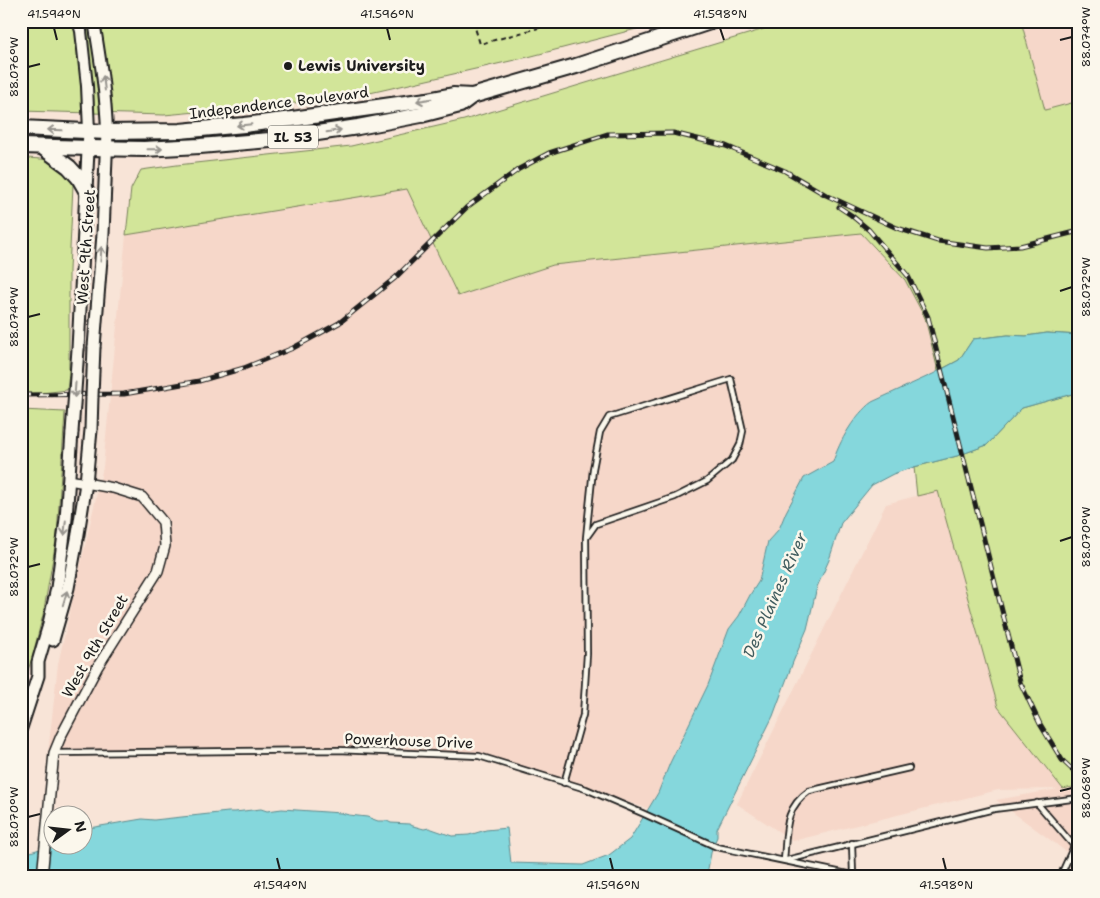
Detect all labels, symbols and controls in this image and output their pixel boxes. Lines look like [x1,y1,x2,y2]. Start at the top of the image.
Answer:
text: 41.594°N [27,6,81,22]
text: 41.596°N [360,6,414,22]
text: 41.598°N [693,6,747,22]
text: 88.074°W [1078,7,1094,67]
text: 88.076°W [6,37,22,97]
place label: Lewis University [298,56,425,76]
marker: Lewis University [282,60,294,72]
one-way arrow [99,76,109,92]
street label: Independence Boulevard [188,82,370,124]
one-way arrow [417,96,433,106]
one-way arrow [236,120,252,130]
one-way arrow [48,125,64,135]
road number: IL 53 [268,125,318,148]
one-way arrow [326,126,342,136]
one-way arrow [147,144,163,153]
street label: West 9th Street [72,188,100,306]
one-way arrow [97,246,106,262]
text: 88.072°W [1078,257,1094,317]
text: 88.074°W [6,287,22,347]
one-way arrow [71,382,80,398]
text: 88.070°W [1078,507,1094,567]
one-way arrow [60,520,70,536]
water label: Des Plaines River [738,529,812,661]
text: 88.072°W [6,537,22,597]
one-way arrow [61,590,71,606]
street label: West 9th Street [57,591,133,701]
street label: Powerhouse Drive [344,729,474,753]
text: 88.068°W [1078,757,1094,819]
text: 88.070°W [6,787,22,847]
north arrow [42,806,92,856]
text: N [70,819,91,834]
text: 41.594°N [253,877,307,893]
text: 41.596°N [586,877,640,893]
text: 41.598°N [919,877,973,893]

